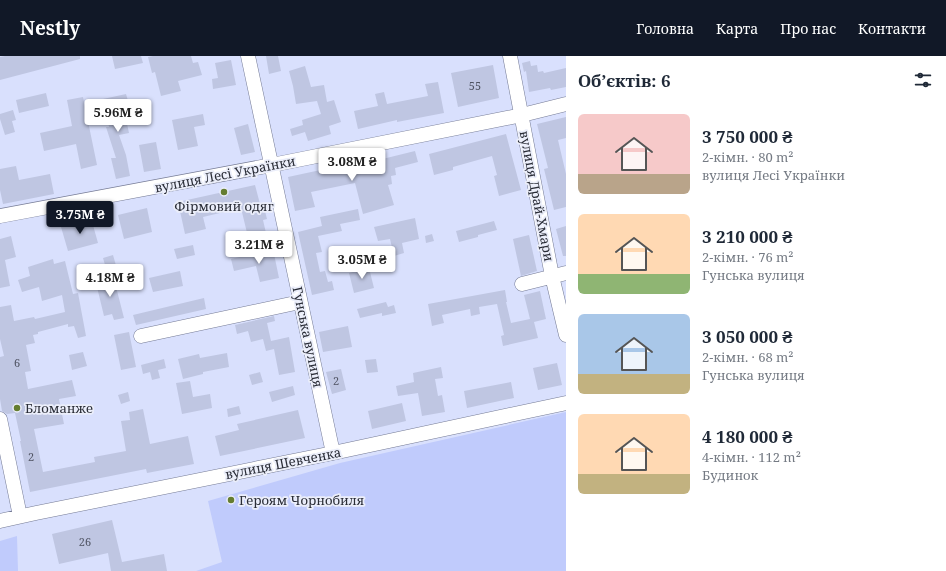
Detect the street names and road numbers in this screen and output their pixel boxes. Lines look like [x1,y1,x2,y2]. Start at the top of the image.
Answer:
street label: вулиця Драй-Хмари [516,129,559,263]
street label: вулиця Лесі Українки [153,151,297,196]
street label: Гунська вулиця [289,285,327,389]
street label: вулиця Шевченка [223,443,343,483]

